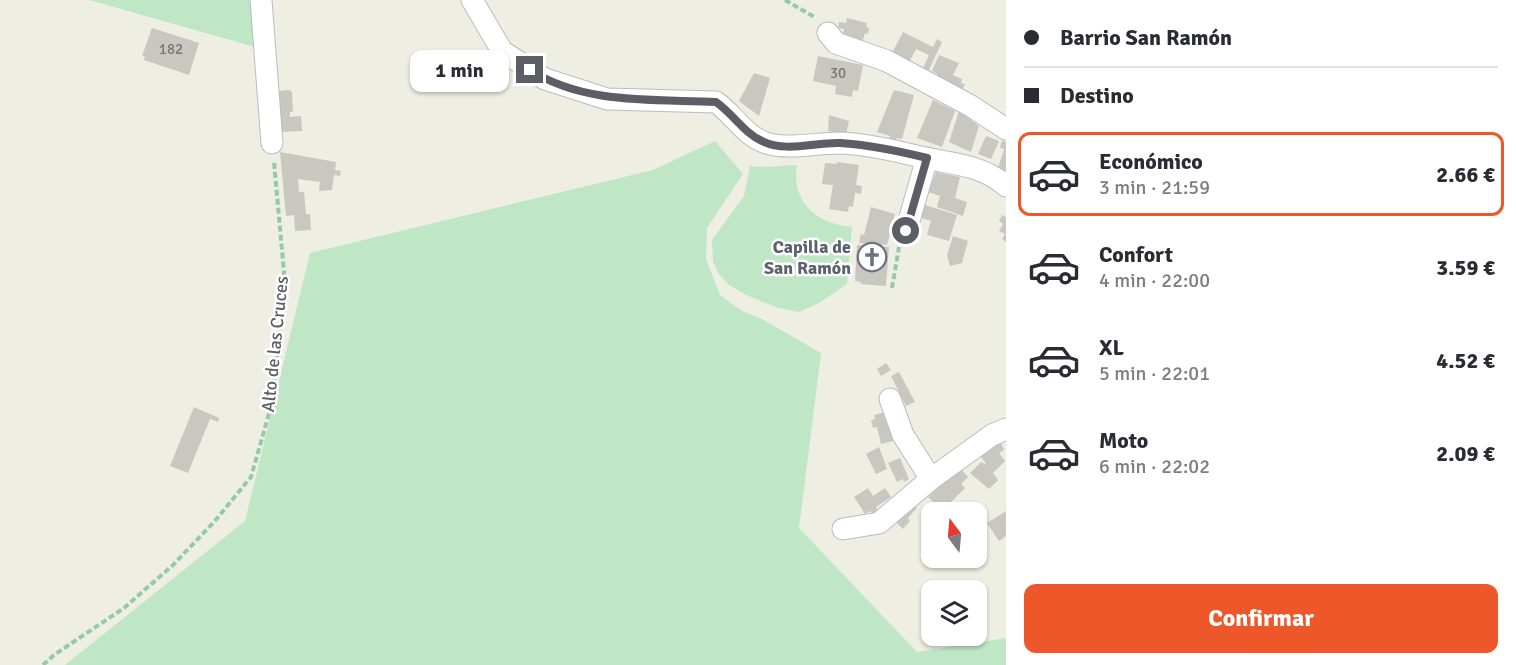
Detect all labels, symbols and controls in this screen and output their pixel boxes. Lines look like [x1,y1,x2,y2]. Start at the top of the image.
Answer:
text: Barrio San Ramón [1060,24,1232,51]
house number: 182 [159,40,183,58]
callout: 1 min [410,49,509,91]
route end [516,56,543,83]
text: 1 min [435,58,484,83]
house number: 30 [830,64,846,82]
text: Destino [1060,82,1134,109]
icon: car [1027,147,1081,201]
text: Económico [1099,148,1203,175]
text: 2.66 € [1436,161,1495,188]
text: 3 min · 21:59 [1099,175,1210,200]
route start [892,217,919,244]
place label: Capilla de San Ramón [764,236,851,279]
icon: car [1027,240,1081,294]
church icon: Capilla de San Ramón [856,241,888,273]
text: Confort [1099,241,1173,268]
text: 3.59 € [1436,254,1495,281]
text: 4 min · 22:00 [1099,268,1210,293]
street label: Alto de las Cruces [257,275,293,413]
icon: car [1027,333,1081,387]
text: XL [1099,334,1124,361]
text: 4.52 € [1436,347,1495,374]
text: 5 min · 22:01 [1099,361,1210,386]
icon: car [1027,426,1081,480]
text: Moto [1099,427,1148,454]
text: 2.09 € [1436,440,1495,467]
text: 6 min · 22:02 [1099,454,1210,479]
north arrow [921,502,987,568]
map controls [921,502,987,646]
button: layers [921,580,987,646]
button: Confirmar [1024,584,1498,653]

